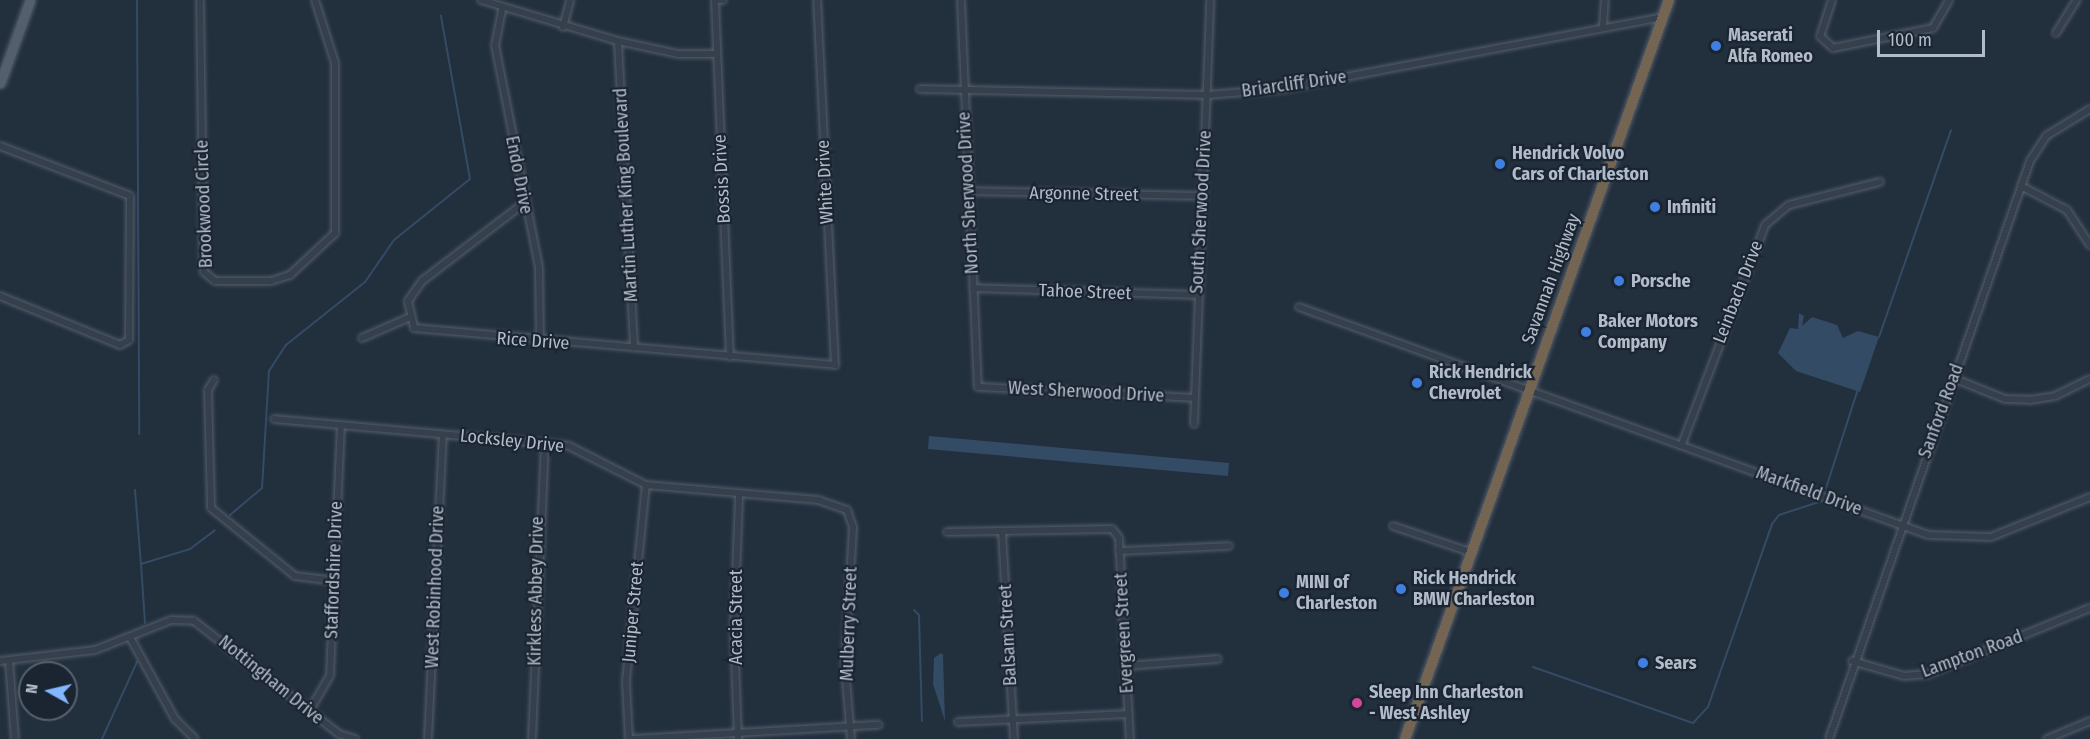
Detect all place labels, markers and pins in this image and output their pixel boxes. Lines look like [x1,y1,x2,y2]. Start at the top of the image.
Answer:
place label: Maserati Alfa Romeo [1728,25,1813,68]
marker: Maserati Alfa Romeo [1709,39,1723,53]
place label: Hendrick Volvo Cars of Charleston [1512,143,1649,186]
marker: Hendrick Volvo Cars of Charleston [1493,157,1507,171]
place label: Infiniti [1667,196,1716,218]
marker: Infiniti [1648,200,1662,214]
place label: Porsche [1631,270,1691,292]
marker: Porsche [1612,274,1626,288]
place label: Baker Motors Company [1598,311,1698,354]
marker: Baker Motors Company [1579,325,1593,339]
place label: Rick Hendrick Chevrolet [1429,362,1532,404]
marker: Rick Hendrick Chevrolet [1410,376,1424,390]
place label: Rick Hendrick BMW Charleston [1413,568,1535,610]
place label: MINI of Charleston [1296,572,1377,614]
marker: Rick Hendrick BMW Charleston [1394,582,1408,596]
marker: MINI of Charleston [1277,586,1291,600]
place label: Sears [1655,652,1697,674]
marker: Sears [1636,656,1650,670]
place label: Sleep Inn Charleston - West Ashley [1369,682,1523,724]
marker: Sleep Inn Charleston - West Ashley [1350,696,1364,710]

